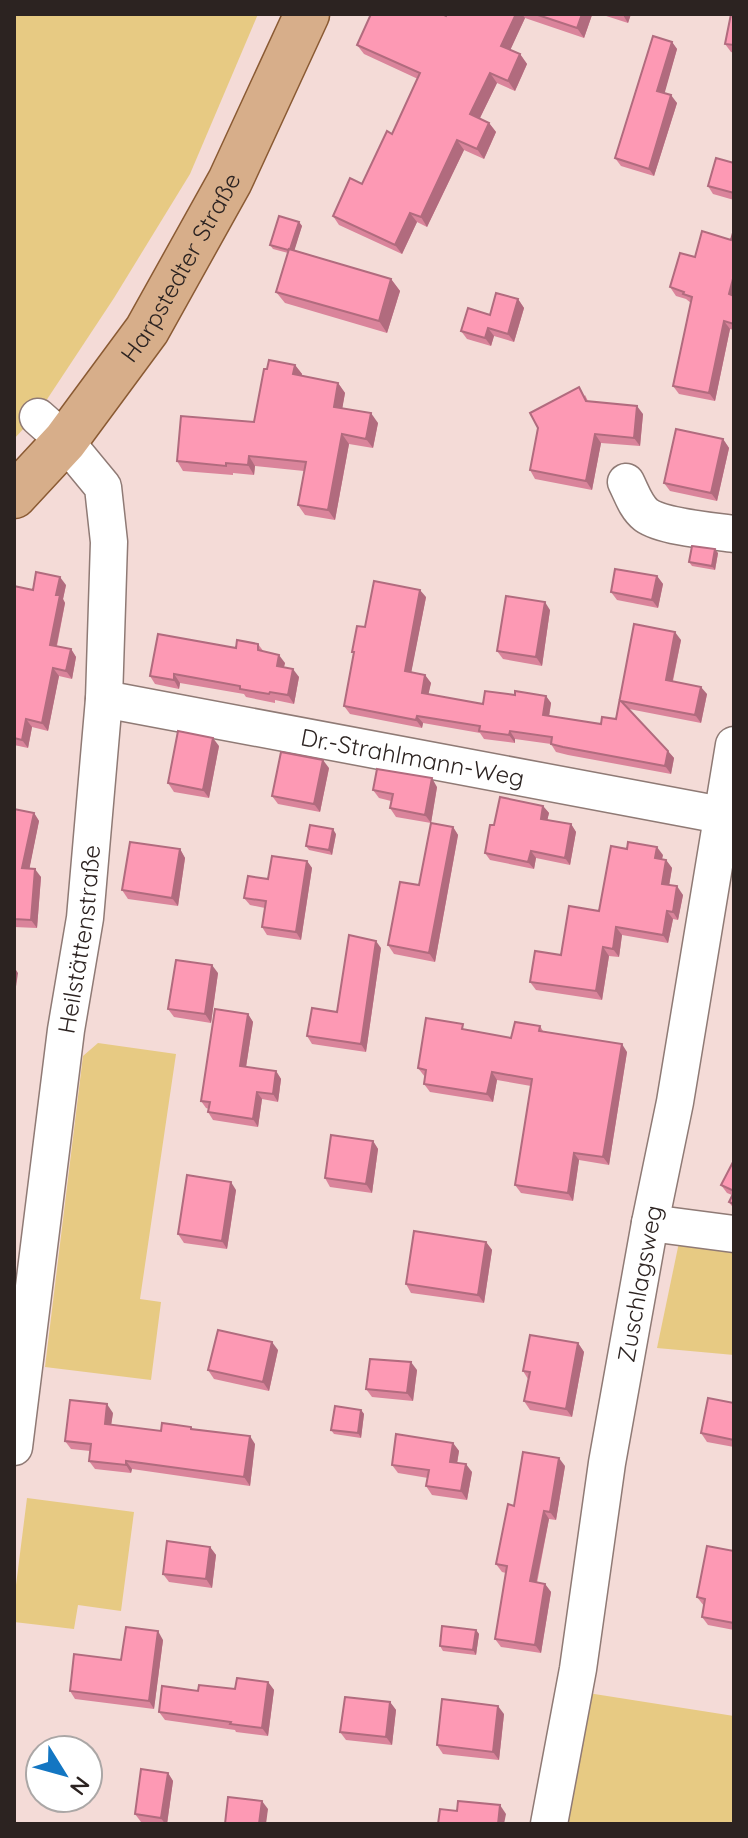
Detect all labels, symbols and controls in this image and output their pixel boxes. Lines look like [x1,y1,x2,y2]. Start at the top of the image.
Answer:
street label: Harpstedter Straße [114,168,247,368]
street label: Dr.-Strahlmann-Weg [298,721,527,793]
street label: Heilstättenstraße [51,844,106,1036]
street label: Zuschlagsweg [610,1202,668,1364]
north arrow [24,1734,104,1814]
text: N [64,1771,96,1801]

